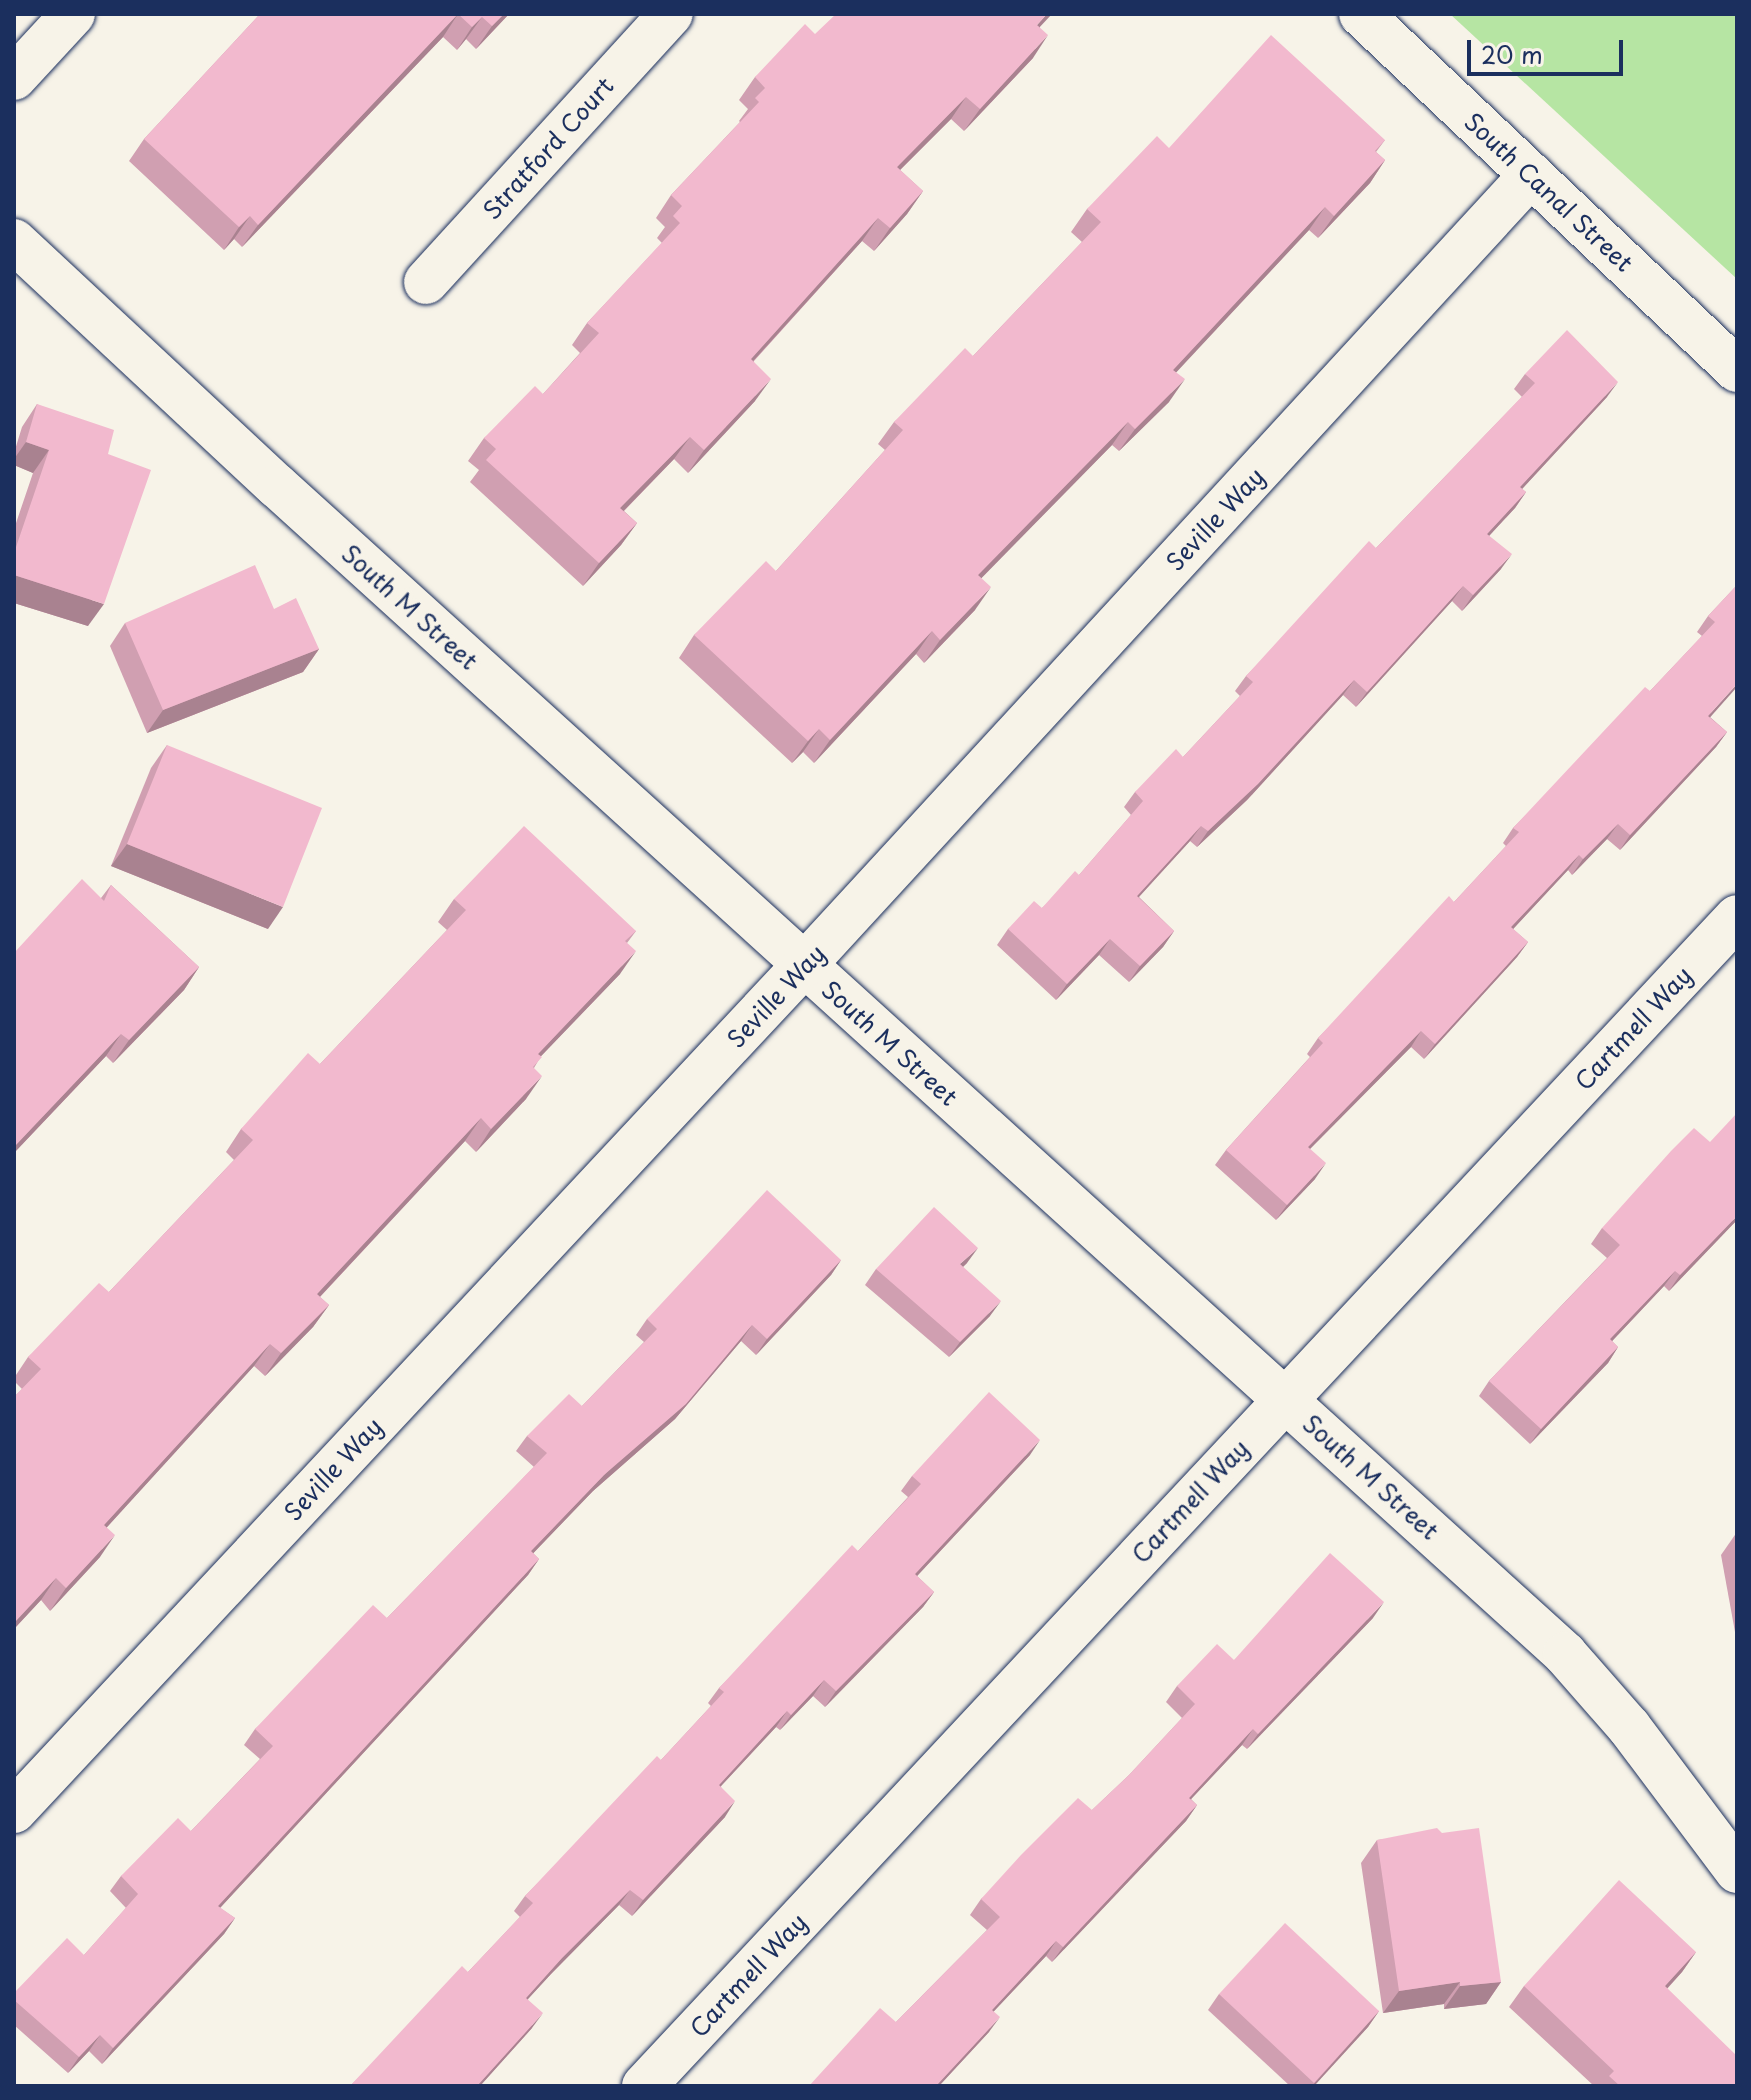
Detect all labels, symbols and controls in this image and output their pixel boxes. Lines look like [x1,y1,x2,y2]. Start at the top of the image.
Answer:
scale bar [1471,24,1627,74]
text: 20 m [1481,36,1543,72]
street label: Stratford Court [477,71,619,225]
street label: South Canal Street [1458,106,1640,278]
street label: Seville Way [1160,461,1270,577]
street label: South M Street [335,537,485,677]
street label: Seville Way [721,938,831,1054]
street label: Cartmell Way [1568,960,1698,1096]
street label: South M Street [815,973,965,1113]
street label: South M Street [1296,1407,1446,1547]
street label: Seville Way [278,1411,388,1527]
street label: Cartmell Way [1125,1433,1255,1569]
street label: Cartmell Way [683,1907,813,2043]

